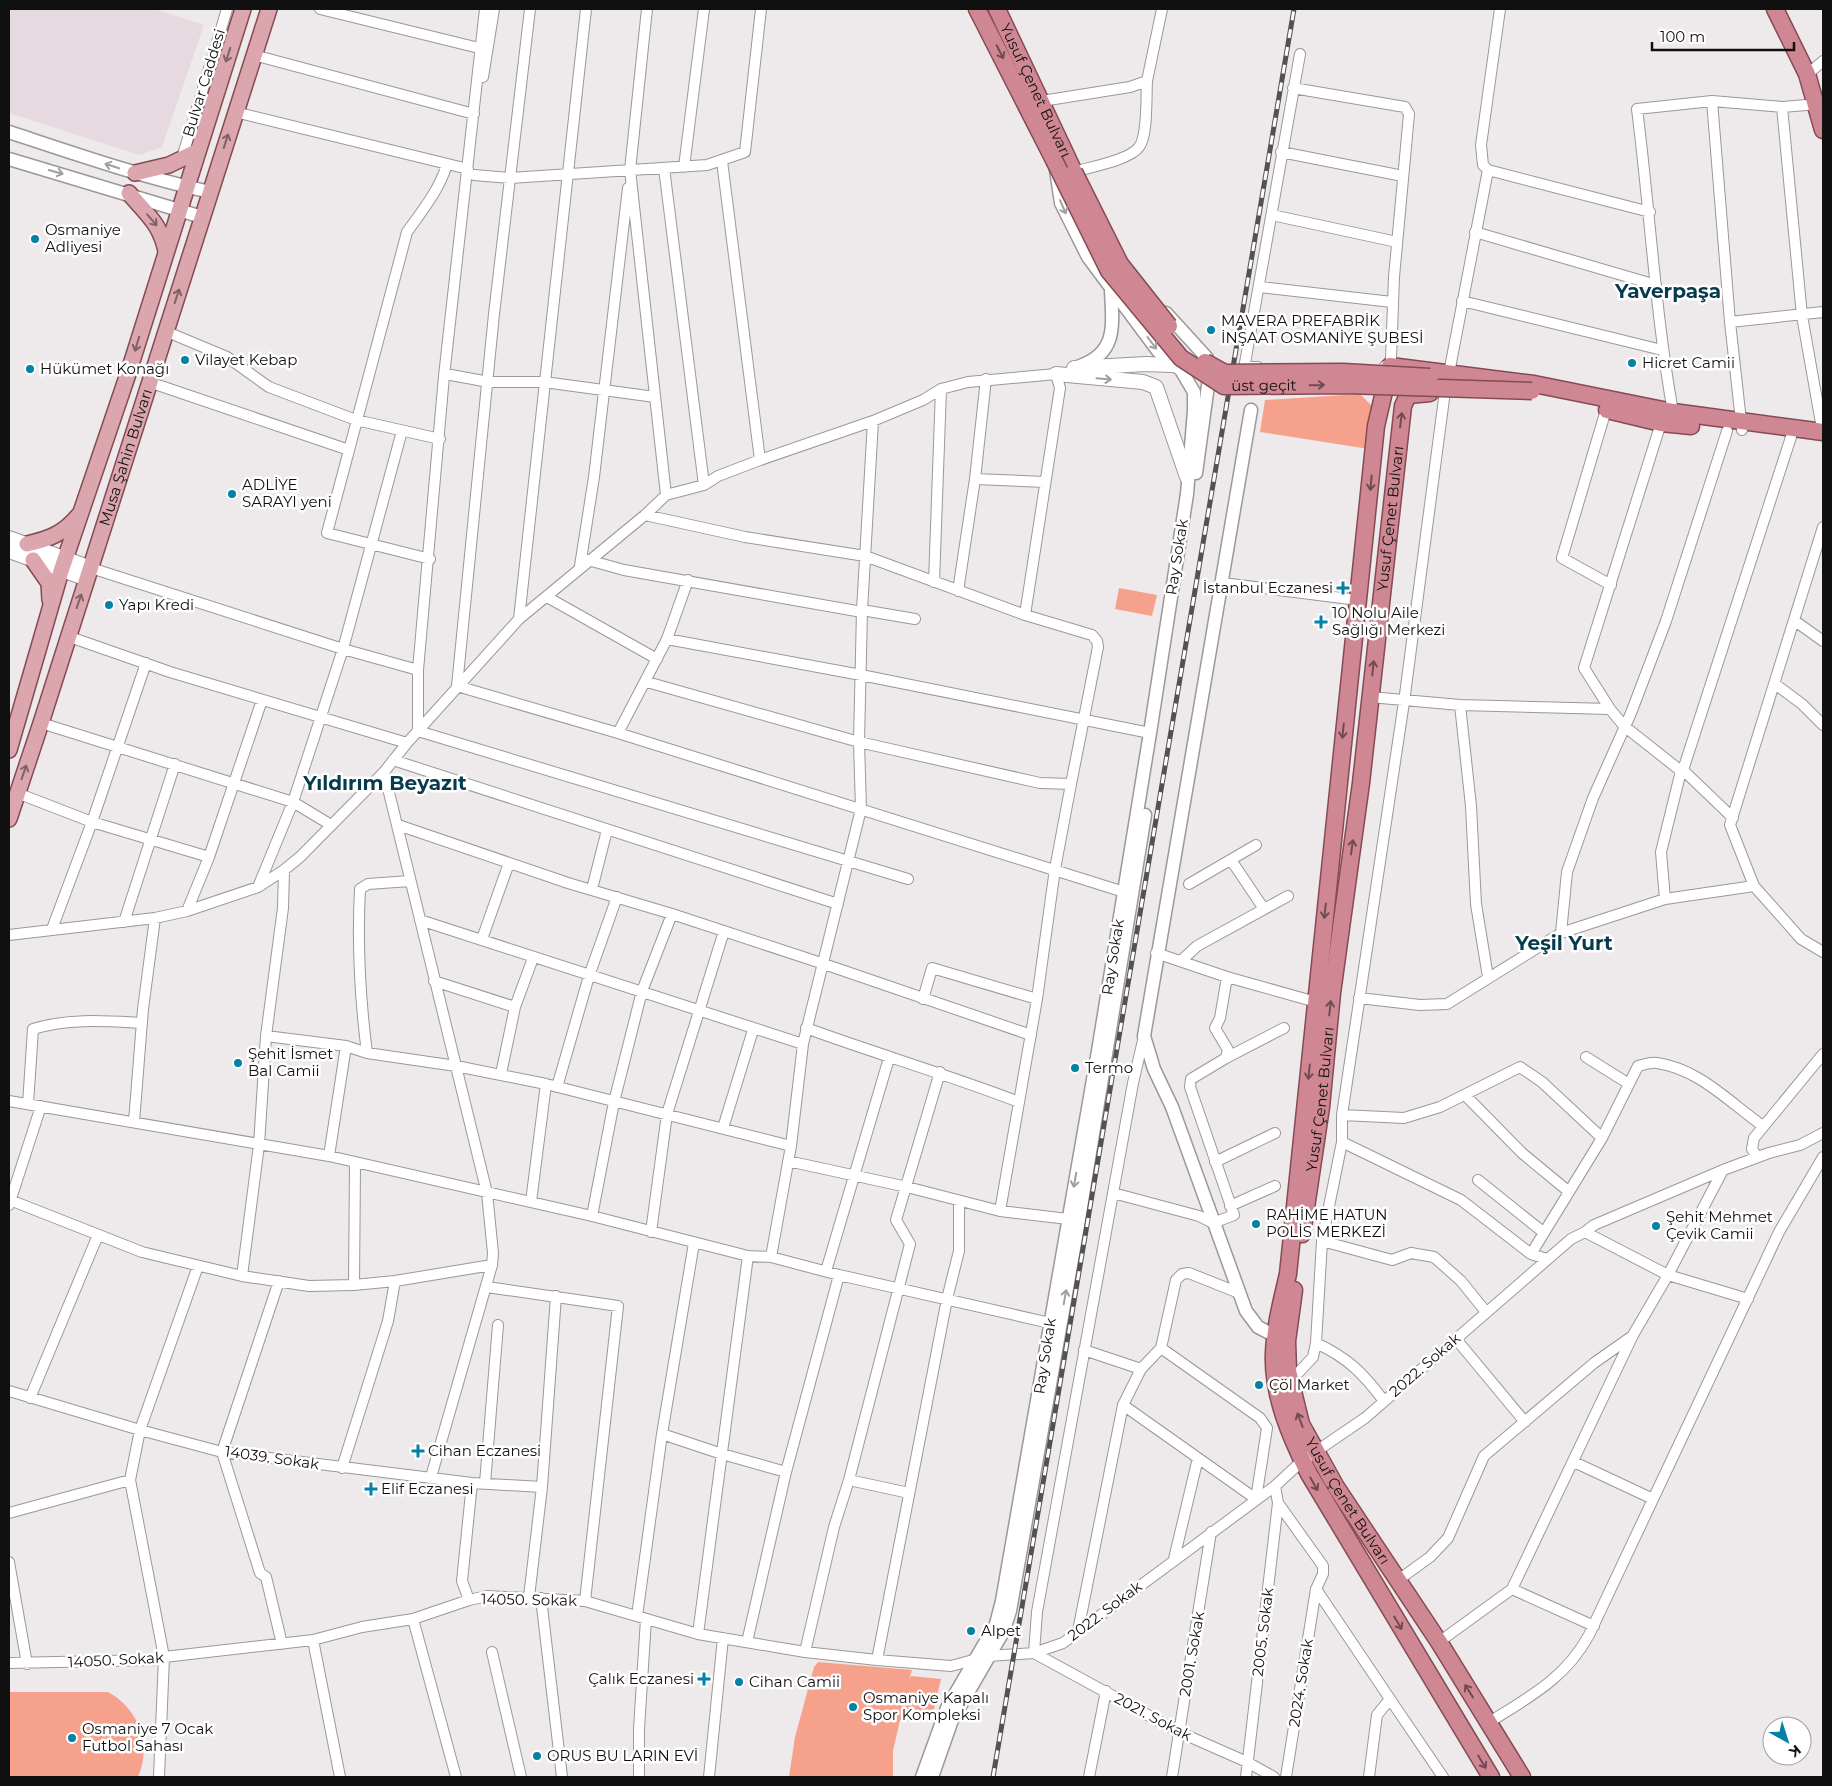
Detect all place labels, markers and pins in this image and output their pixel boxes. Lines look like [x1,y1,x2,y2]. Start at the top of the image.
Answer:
place label: Osmaniye Adliyesi [45,220,121,256]
marker: Osmaniye Adliyesi [29,233,41,245]
place label: MAVERA PREFABRİK İNŞAAT OSMANİYE ŞUBESİ [1221,311,1423,347]
marker: MAVERA PREFABRİK İNŞAAT OSMANİYE ŞUBESİ [1205,324,1217,336]
place label: Vilayet Kebap [195,350,297,369]
place label: Hicret Camii [1642,353,1735,372]
marker: Vilayet Kebap [179,354,191,366]
marker: Hicret Camii [1626,357,1638,369]
place label: Hükümet Konağı [40,359,169,378]
marker: Hükümet Konağı [24,363,36,375]
place label: ADLİYE SARAYI yeni [242,475,332,511]
marker: ADLİYE SARAYI yeni [226,488,238,500]
place label: İstanbul Eczanesi [1203,578,1333,597]
marker: İstanbul Eczanesi [1337,582,1349,594]
place label: Yapı Kredi [119,595,194,614]
marker: Yapı Kredi [103,599,115,611]
place label: 10 Nolu Aile Sağlığı Merkezi [1332,603,1445,639]
marker: 10 Nolu Aile Sağlığı Merkezi [1314,615,1328,629]
place label: Şehit İsmet Bal Camii [248,1044,333,1080]
marker: Şehit İsmet Bal Camii [232,1057,244,1069]
place label: Termo [1085,1058,1133,1077]
marker: Termo [1069,1062,1081,1074]
place label: RAHİME HATUN POLİS MERKEZİ [1266,1205,1388,1241]
place label: Şehit Mehmet Çevik Camii [1666,1207,1773,1243]
marker: RAHİME HATUN POLİS MERKEZİ [1250,1218,1262,1230]
marker: Şehit Mehmet Çevik Camii [1650,1220,1662,1232]
place label: Çöl Market [1269,1375,1350,1394]
marker: Çöl Market [1253,1379,1265,1391]
place label: Cihan Eczanesi [428,1441,541,1460]
marker: Cihan Eczanesi [412,1445,424,1457]
place label: Elif Eczanesi [381,1479,473,1498]
marker: Elif Eczanesi [365,1483,377,1495]
place label: Alpet [981,1621,1021,1640]
marker: Alpet [965,1625,977,1637]
place label: Çalık Eczanesi [588,1669,694,1688]
place label: Cihan Camii [749,1672,840,1691]
marker: Çalık Eczanesi [698,1673,710,1685]
marker: Cihan Camii [733,1676,745,1688]
place label: Osmaniye Kapalı Spor Kompleksi [863,1688,989,1724]
marker: Osmaniye Kapalı Spor Kompleksi [847,1701,859,1713]
place label: Osmaniye 7 Ocak Futbol Sahası [82,1719,213,1755]
marker: Osmaniye 7 Ocak Futbol Sahası [66,1732,78,1744]
place label: ORUS BU LARIN EVİ [547,1746,698,1765]
marker: ORUS BU LARIN EVİ [531,1750,543,1762]

